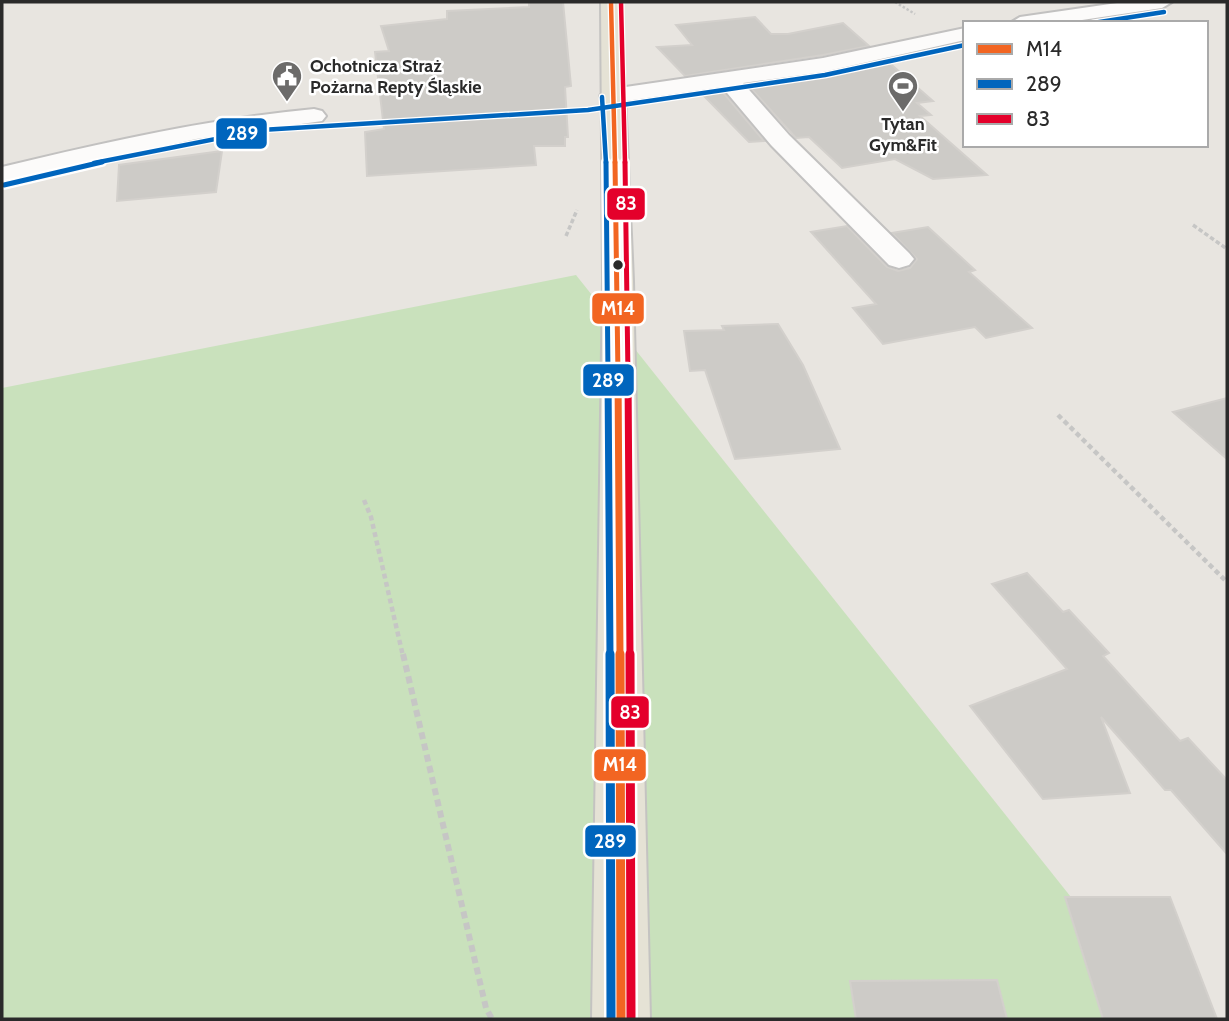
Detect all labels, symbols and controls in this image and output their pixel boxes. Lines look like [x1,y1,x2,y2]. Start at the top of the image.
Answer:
legend [963,21,1208,147]
text: M14 [1026,36,1062,61]
place label: Ochotnicza Straż Pożarna Repty Śląskie [310,55,482,98]
public building icon: Ochotnicza Straż Pożarna Repty Śląskie [270,59,304,103]
sports icon: Tytan Gym&Fit [886,69,920,113]
text: 289 [1026,71,1062,96]
text: 83 [1026,106,1050,131]
place label: Tytan Gym&Fit [869,113,937,156]
line badge: 289 [215,117,268,150]
text: 289 [226,122,258,145]
line badge: 83 [606,187,646,221]
text: 83 [615,192,637,215]
unlabelled marker [611,258,625,272]
line badge: M14 [591,292,645,325]
text: M14 [601,297,635,320]
line badge: 289 [582,363,635,397]
text: 289 [592,369,624,392]
line badge: 83 [610,695,650,729]
text: 83 [619,701,641,724]
line badge: M14 [593,748,647,782]
text: M14 [603,753,637,776]
line badge: 289 [584,824,637,858]
text: 289 [594,830,626,853]

